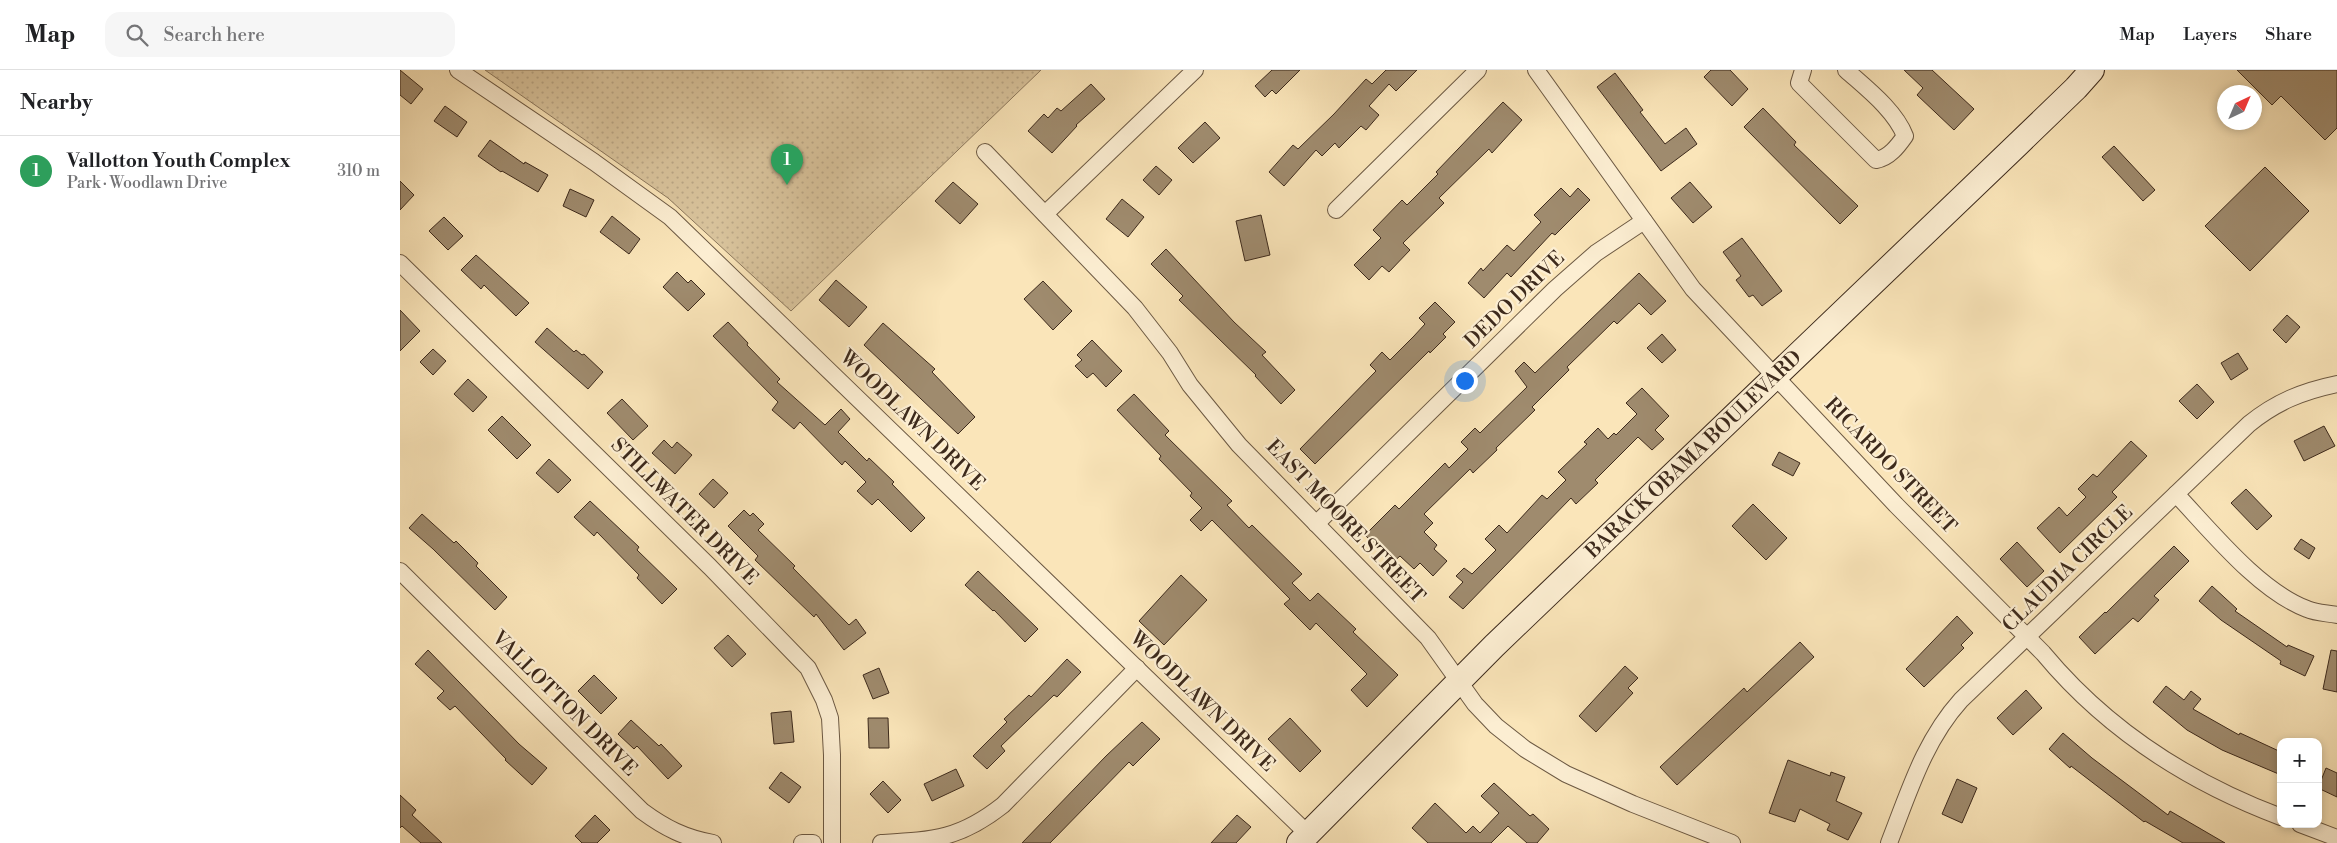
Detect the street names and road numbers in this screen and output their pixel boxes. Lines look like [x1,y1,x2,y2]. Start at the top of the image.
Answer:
street label: DEDO DRIVE [1460,246,1570,354]
street label: WOODLAWN DRIVE [834,345,990,497]
street label: BARACK OBAMA BOULEVARD [1580,345,1807,565]
street label: RICARDO STREET [1819,393,1961,539]
street label: STILLWATER DRIVE [605,433,763,591]
street label: EAST MOORE STREET [1260,435,1430,609]
street label: CLAUDIA CIRCLE [1997,500,2139,638]
street label: VALLOTTON DRIVE [485,625,642,782]
street label: WOODLAWN DRIVE [1124,626,1280,778]

